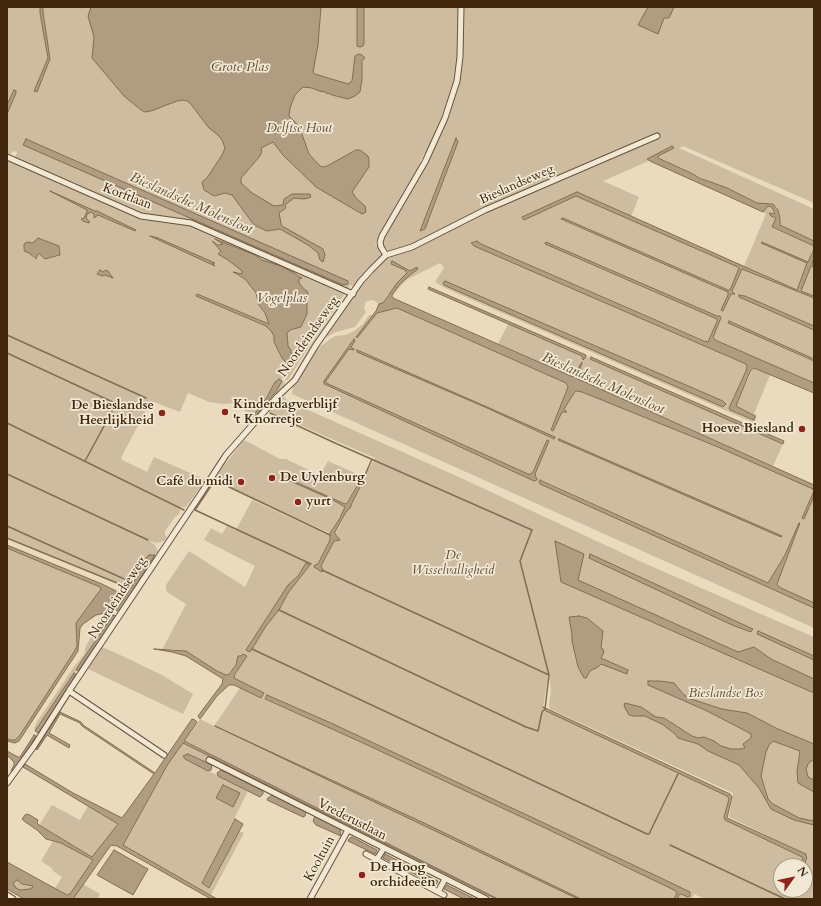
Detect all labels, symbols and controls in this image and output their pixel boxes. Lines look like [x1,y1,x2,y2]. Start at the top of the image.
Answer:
water label: Grote Plas [211,60,269,76]
park label: Delftse Hout [266,121,332,137]
street label: Bieslandseweg [477,162,557,208]
water label: Bieslandsche Molensloot [127,169,255,239]
street label: Korftlaan [100,181,154,213]
water label: Vogelplas [257,291,307,307]
street label: Noordeindseweg [275,294,343,380]
water label: Bieslandsche Molensloot [539,349,667,419]
place label: Kinderdagverblijf 't Knorretje [233,397,337,428]
place label: De Bieslandse Heerlijkheid [71,398,154,429]
marker: Kinderdagverblijf 't Knorretje [220,407,230,417]
marker: De Bieslandse Heerlijkheid [157,408,167,418]
place label: Hoeve Biesland [702,421,794,437]
marker: Hoeve Biesland [797,424,807,434]
place label: De Uylenburg [280,470,365,486]
marker: De Uylenburg [267,473,277,483]
place label: Café du midi [156,474,233,490]
marker: Café du midi [236,477,246,487]
place label: yurt [306,494,331,510]
marker: yurt [293,497,303,507]
park label: De Wisselvalligheid [412,548,494,579]
street label: Noordeindseweg [86,554,150,642]
park label: Bieslandse Bos [688,686,764,702]
street label: Vrederustlaan [315,796,389,844]
street label: Kooltuin [301,834,339,884]
north arrow [773,858,813,898]
place label: De Hoog orchideeën [370,860,436,891]
text: N [794,864,812,880]
marker: De Hoog orchideeën [357,870,367,880]

